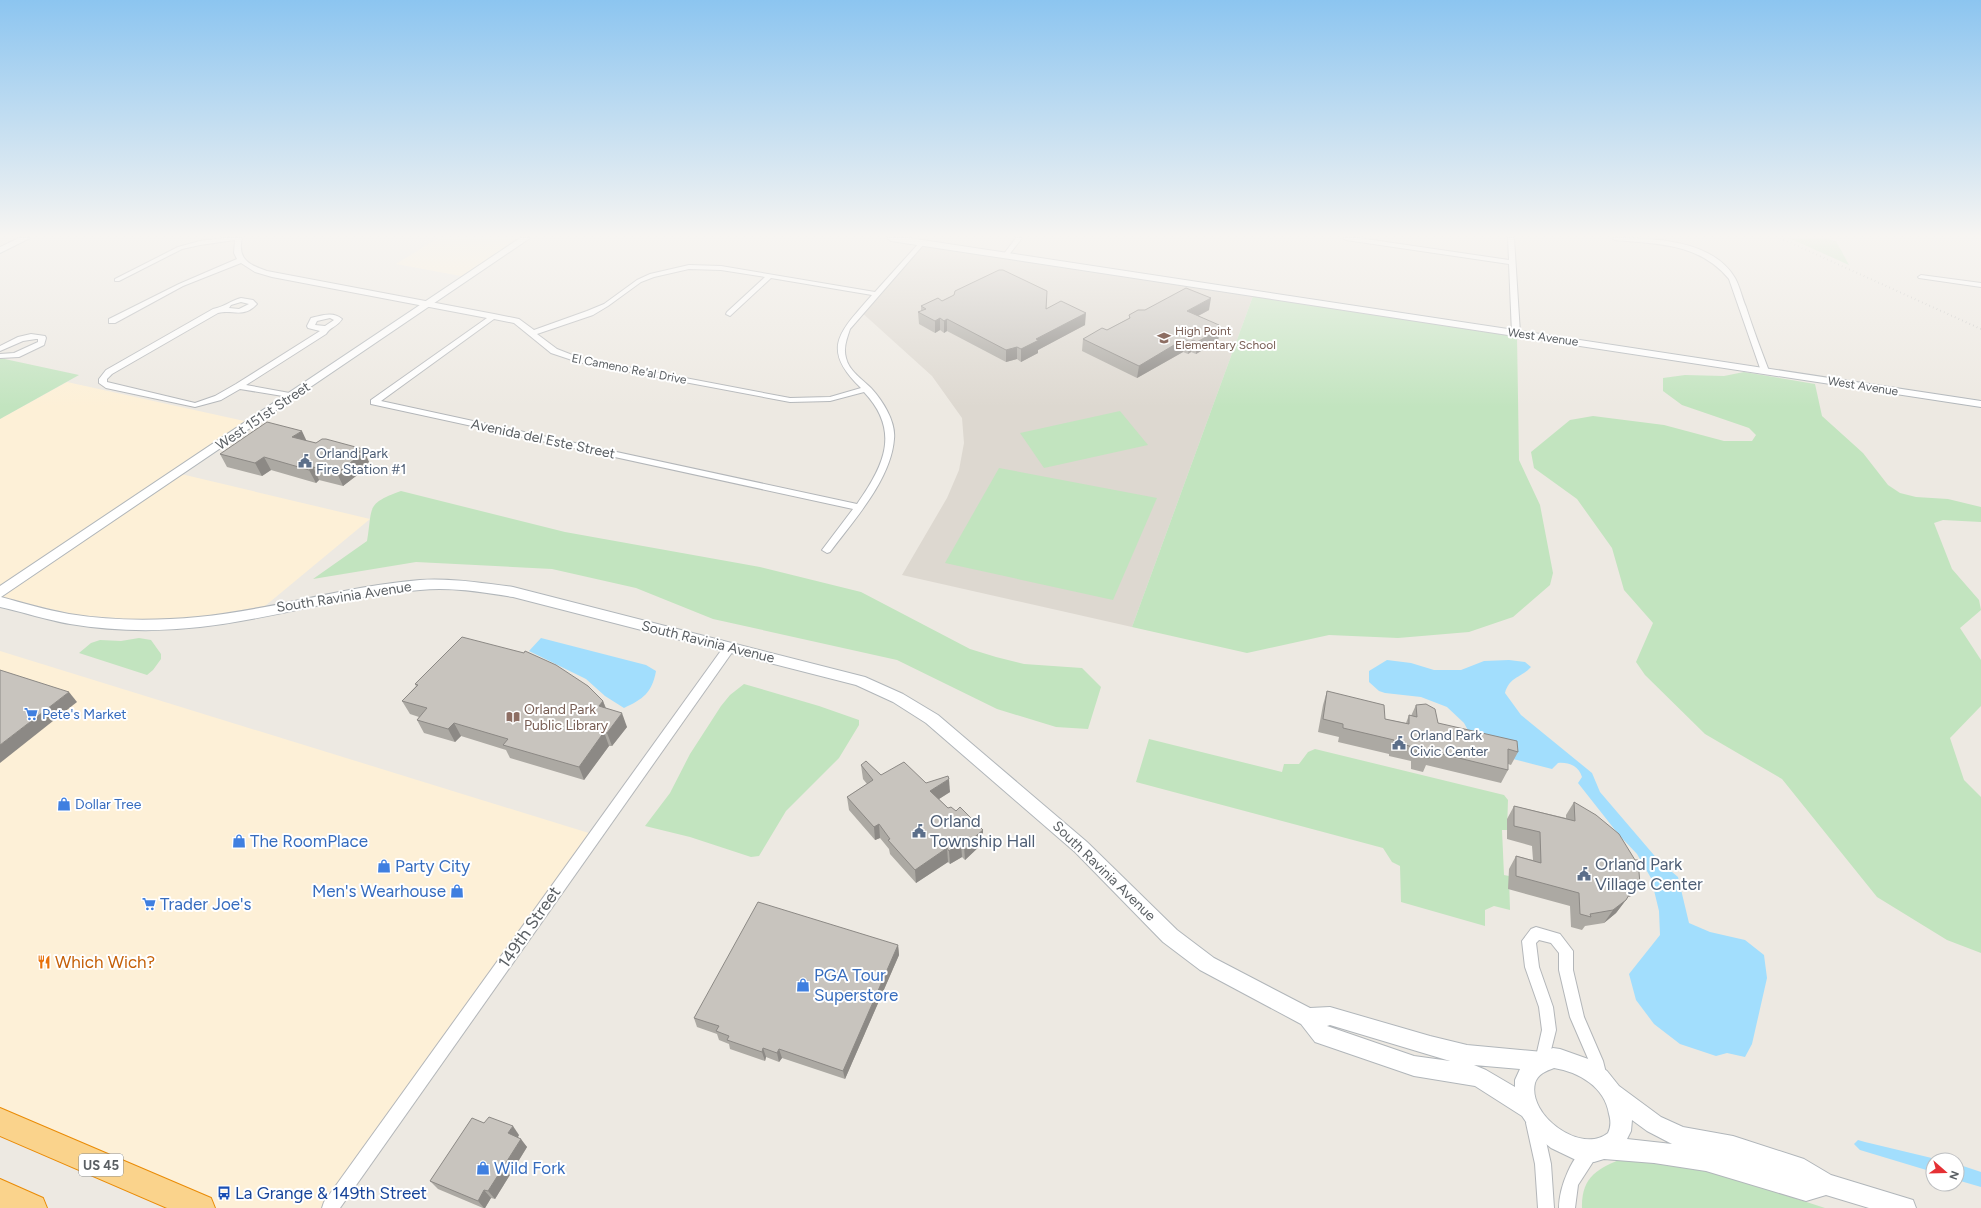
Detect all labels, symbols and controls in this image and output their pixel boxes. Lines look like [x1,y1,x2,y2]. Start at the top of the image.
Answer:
place label: High Point Elementary School [1175,324,1276,352]
street label: West Avenue [1507,325,1580,349]
school or university icon: High Point Elementary School [1156,330,1172,346]
street label: El Cameno Re'al Drive [570,351,688,387]
street label: West Avenue [1827,374,1900,399]
street label: West 151st Street [213,378,313,454]
street label: Avenida del Este Street [469,415,617,463]
place label: Orland Park Fire Station #1 [316,445,406,478]
public building icon: Orland Park Fire Station #1 [297,453,313,469]
street label: South Ravinia Avenue [275,578,413,616]
street label: South Ravinia Avenue [640,617,777,667]
place label: Orland Park Public Library [524,701,609,734]
supermarket icon: Pete's Market [23,706,39,722]
place label: Pete's Market [42,706,127,723]
library icon: Orland Park Public Library [505,709,521,725]
place label: Orland Park Civic Center [1410,727,1488,760]
public building icon: Orland Park Civic Center [1391,735,1407,751]
shop icon: Dollar Tree [56,796,72,812]
place label: Dollar Tree [75,796,142,813]
place label: Orland Township Hall [930,811,1035,851]
street label: South Ravinia Avenue [1049,818,1159,925]
public building icon: Orland Township Hall [911,823,927,839]
place label: The RoomPlace [250,831,368,851]
shop icon: The RoomPlace [231,833,247,849]
place label: Orland Park Village Center [1595,854,1703,894]
place label: Party City [395,856,470,876]
shop icon: Party City [376,858,392,874]
public building icon: Orland Park Village Center [1576,866,1592,882]
place label: Men's Wearhouse [312,881,446,901]
street label: 149th Street [494,882,564,972]
shop icon: Men's Wearhouse [449,883,465,899]
place label: Trader Joe's [160,894,251,914]
supermarket icon: Trader Joe's [141,896,157,912]
place label: Which Wich? [55,952,155,972]
restaurant icon: Which Wich? [36,954,52,970]
place label: PGA Tour Superstore [814,965,898,1005]
shop icon: PGA Tour Superstore [795,977,811,993]
north arrow [1925,1152,1965,1192]
road number: US 45 [79,1154,123,1176]
place label: Wild Fork [494,1158,566,1178]
shop icon: Wild Fork [475,1160,491,1176]
text: N [1946,1169,1961,1181]
place label: La Grange & 149th Street [235,1183,427,1203]
bus stop icon: La Grange & 149th Street [216,1185,232,1201]

